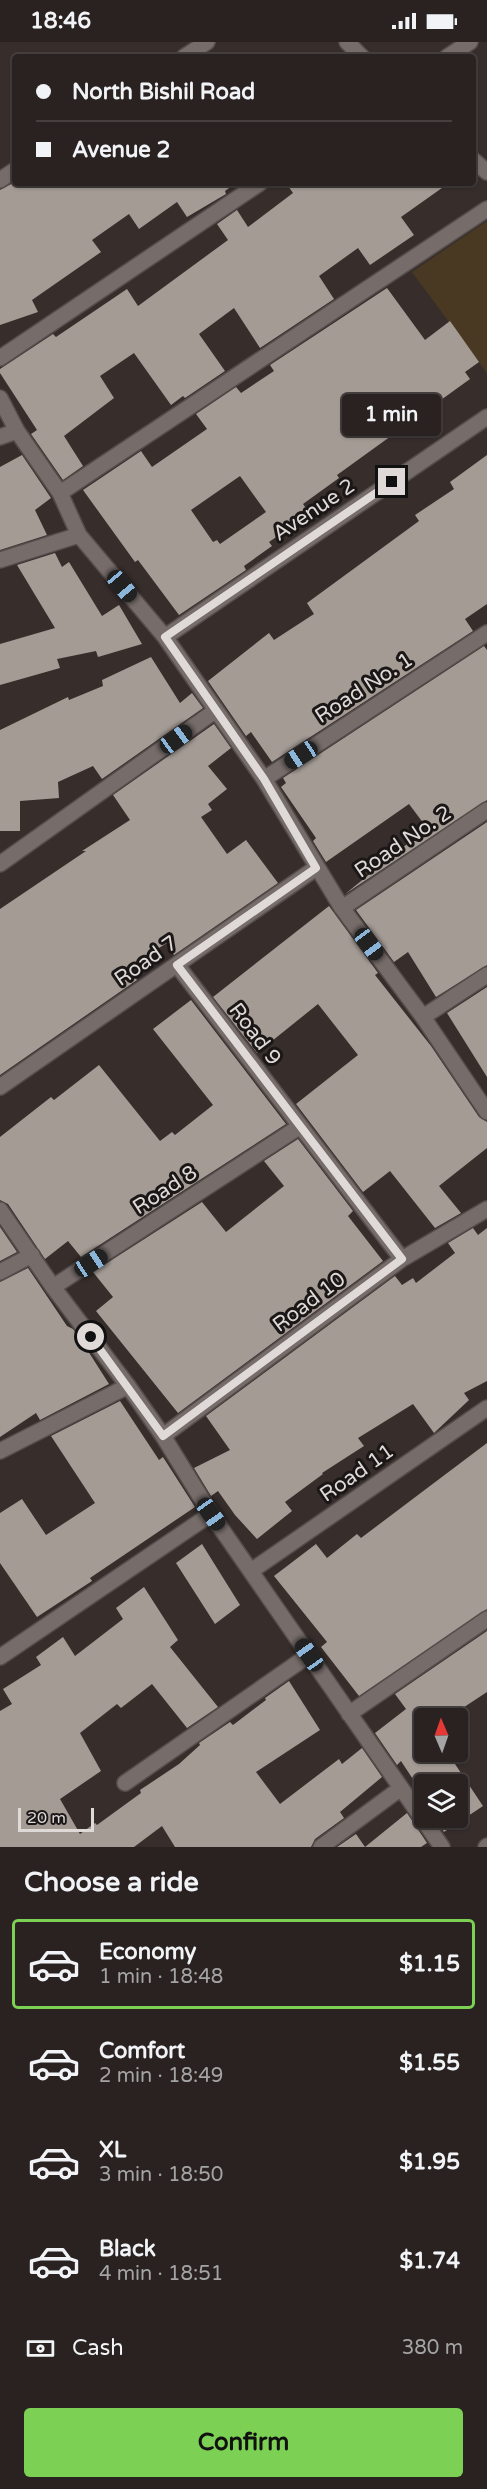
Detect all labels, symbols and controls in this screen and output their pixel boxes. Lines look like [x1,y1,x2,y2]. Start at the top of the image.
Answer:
text: 18:46 [30,8,91,34]
text: North Bishil Road [72,79,255,105]
text: Avenue 2 [72,137,170,163]
callout: 1 min [342,395,442,437]
text: 1 min [365,403,418,427]
route end [378,468,405,495]
street label: Avenue 2 [268,473,360,547]
car [104,566,140,606]
street label: Road No. 1 [310,647,418,729]
car [156,721,196,757]
car [281,738,321,772]
street label: Road No. 2 [350,800,456,884]
car [351,924,387,964]
street label: Road 7 [110,930,182,992]
street label: Road 9 [224,998,286,1070]
street label: Road 8 [128,1160,202,1220]
car [71,1246,111,1280]
street label: Road 10 [268,1267,350,1337]
route start [77,1323,104,1350]
street label: Road 11 [315,1438,399,1508]
car [193,1494,229,1534]
car [291,1635,327,1675]
north arrow [414,1708,468,1762]
map controls [414,1708,468,1828]
button: layers [414,1774,468,1828]
scale bar [18,1805,94,1832]
text: 20 m [27,1808,66,1828]
text: Choose a ride [24,1866,199,1899]
icon: car [27,1937,81,1991]
text: Economy [99,1939,196,1965]
text: $1.15 [399,1951,460,1977]
text: 1 min · 18:48 [99,1965,223,1989]
icon: car [27,2036,81,2090]
text: Comfort [99,2038,185,2064]
text: $1.55 [399,2050,460,2076]
text: 2 min · 18:49 [99,2064,223,2088]
icon: car [27,2135,81,2189]
text: XL [99,2137,126,2163]
text: $1.95 [399,2149,460,2175]
text: 3 min · 18:50 [99,2163,223,2187]
icon: car [27,2234,81,2288]
text: Black [99,2236,156,2262]
text: $1.74 [399,2248,460,2274]
text: 4 min · 18:51 [99,2262,223,2286]
icon: cash [24,2332,57,2365]
text: Cash [72,2335,124,2361]
text: 380 m [402,2336,463,2360]
button: Confirm [24,2408,463,2477]

